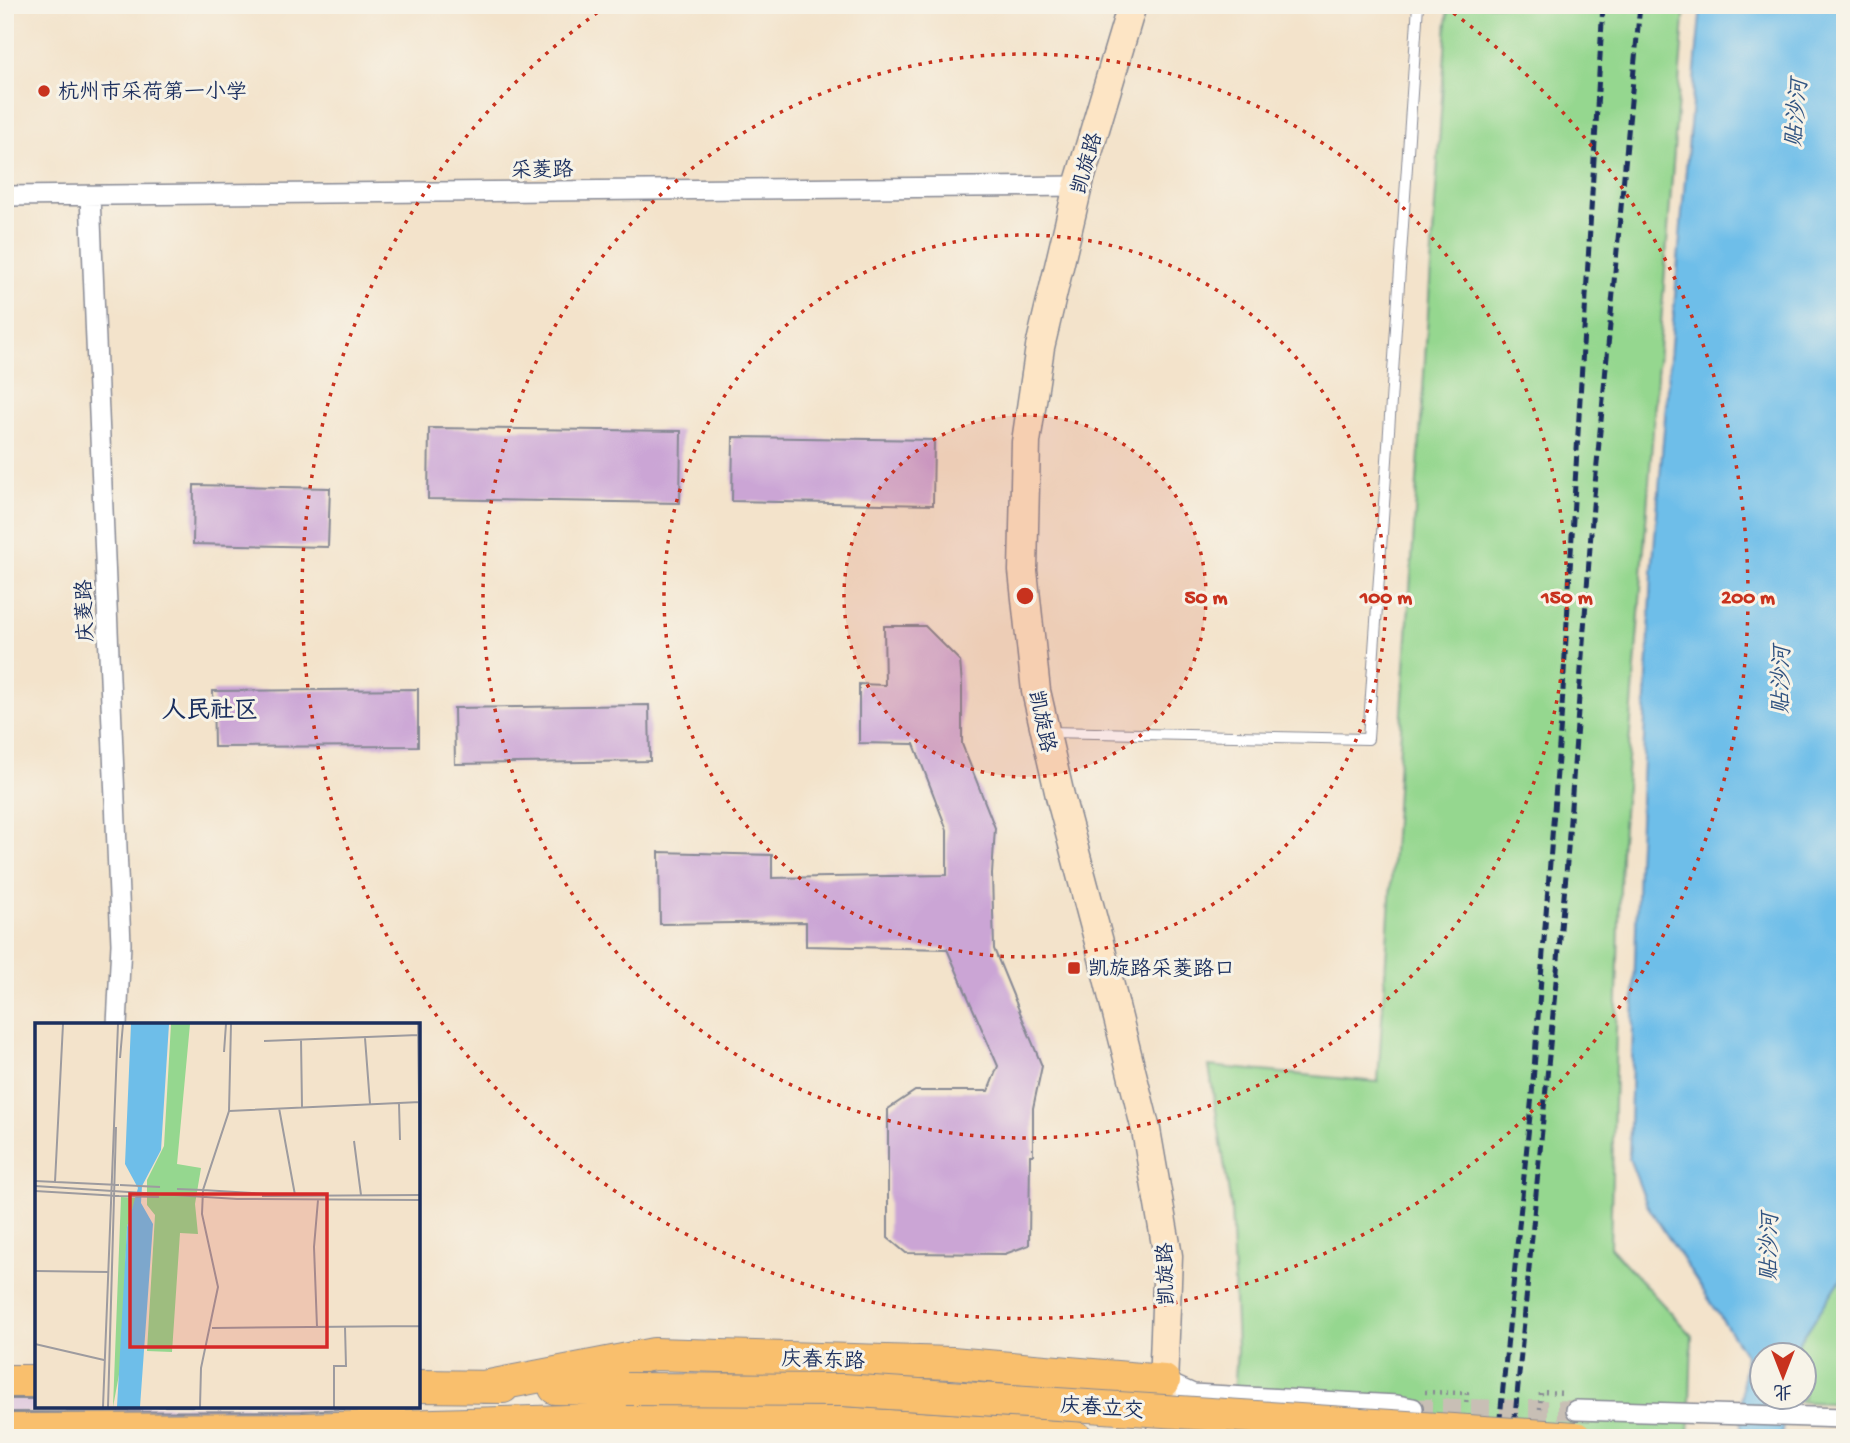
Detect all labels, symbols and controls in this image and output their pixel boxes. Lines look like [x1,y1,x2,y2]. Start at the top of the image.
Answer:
water label: 贴沙河 [1781,74,1815,149]
place label: 杭州市采荷第一小学 [58,80,247,107]
marker: 杭州市采荷第一小学 [36,83,52,99]
street label: 凯旋路 [1067,130,1110,198]
street label: 采菱路 [510,157,574,186]
street label: 庆菱路 [72,579,101,643]
centre of rings [1013,584,1037,608]
text: 50 m [1185,587,1228,612]
text: 100 m [1359,587,1412,612]
text: 150 m [1540,587,1593,612]
text: 200 m [1721,587,1775,612]
water label: 贴沙河 [1768,641,1798,715]
street label: 凯旋路 [1021,688,1060,755]
district label: 人民社区 [162,698,258,727]
place label: 凯旋路采菱路口 [1088,957,1235,984]
marker: 凯旋路采菱路口 [1066,960,1082,976]
inset map [35,1023,420,1408]
water label: 贴沙河 [1756,1208,1786,1282]
street label: 凯旋路 [1153,1242,1182,1306]
north arrow [1748,1342,1818,1412]
street label: 庆春东路 [780,1347,865,1376]
text: 北 [1773,1378,1793,1401]
street label: 庆春立交 [1059,1393,1145,1426]

